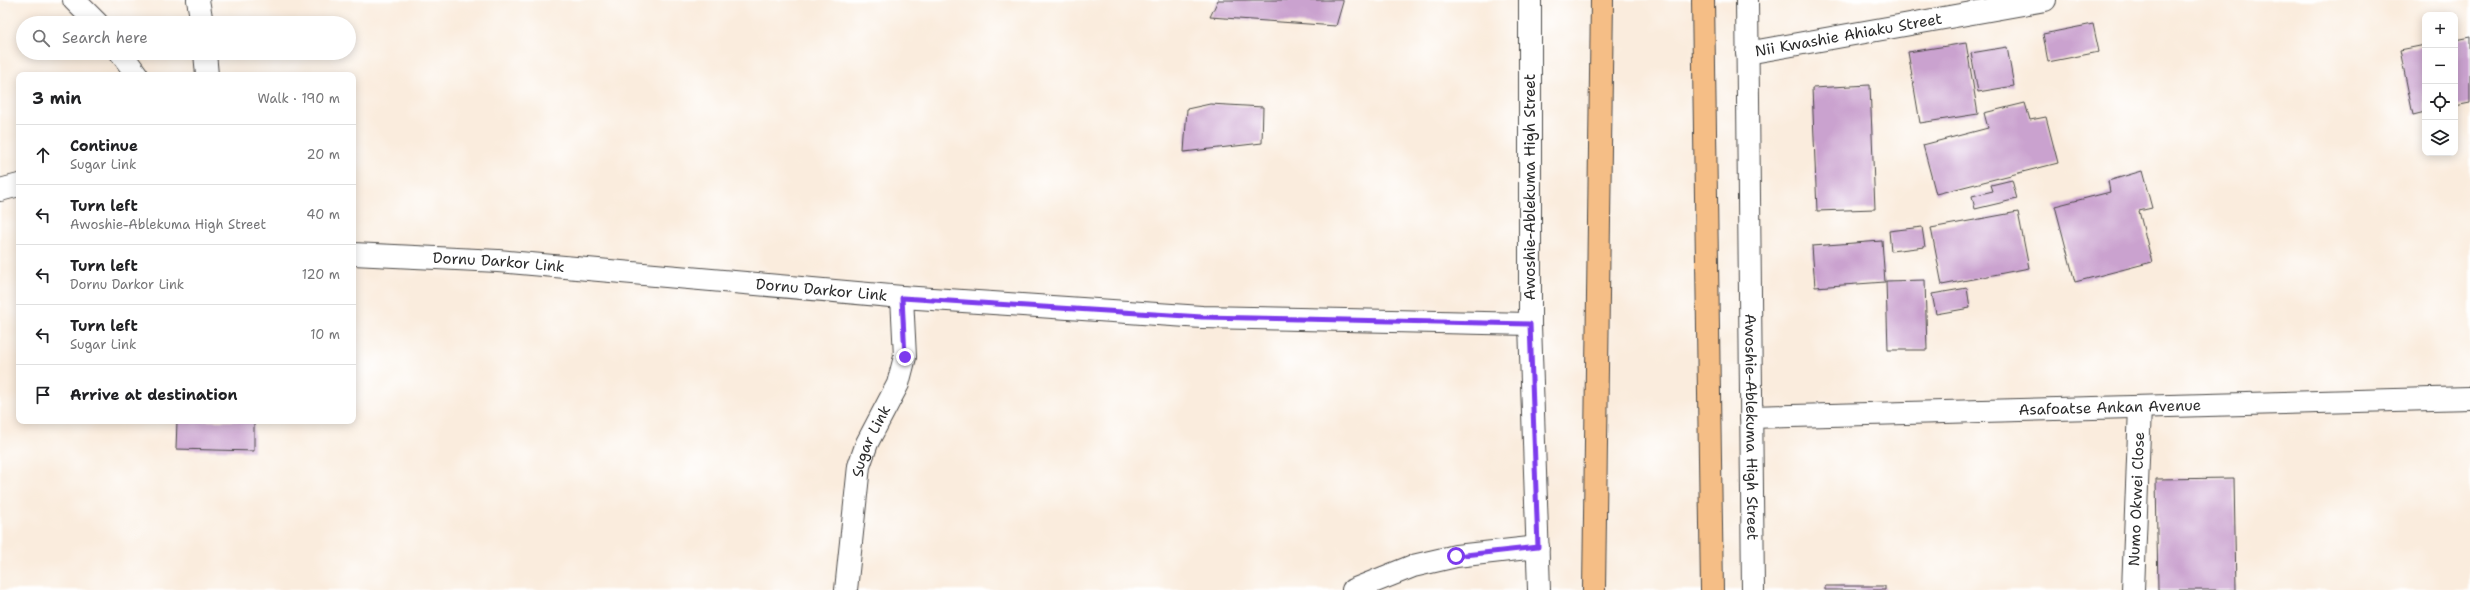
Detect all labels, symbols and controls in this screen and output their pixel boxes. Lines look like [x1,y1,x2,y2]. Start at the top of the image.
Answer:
street label: Nii Kwashie Ahiaku Street [1753,9,1943,61]
map controls [2422,12,2458,156]
button: + [2422,12,2458,48]
search box [16,16,356,60]
icon: search [30,27,52,49]
text: Search here [62,28,148,48]
button: − [2422,48,2458,84]
street label: Awoshie-Ablekuma High Street [1520,74,1540,300]
button: locate [2422,84,2458,120]
text: 3 min [32,87,82,109]
text: Walk · 190 m [258,90,340,107]
button: layers [2422,120,2458,156]
text: Continue [70,136,138,156]
icon: ahead [32,144,54,166]
text: 20 m [307,146,340,163]
text: Sugar Link [70,156,137,173]
text: Turn left [70,196,138,216]
icon: left [32,204,54,226]
text: 40 m [306,206,340,223]
text: Awoshie-Ablekuma High Street [70,216,266,233]
street label: Dornu Darkor Link [432,248,565,277]
text: Turn left [70,256,138,276]
icon: left [32,264,54,286]
text: 120 m [302,266,340,283]
street label: Dornu Darkor Link [755,274,888,306]
text: Dornu Darkor Link [70,276,184,293]
street label: Awoshie-Ablekuma High Street [1740,314,1762,540]
text: Turn left [70,316,138,336]
icon: left [32,324,54,346]
text: 10 m [310,326,340,343]
text: Sugar Link [70,336,137,353]
route end [896,348,914,366]
icon: arrive [32,384,54,406]
text: Arrive at destination [70,385,238,405]
street label: Asafoatse Ankan Avenue [2018,395,2201,420]
street label: Sugar Link [848,402,895,478]
street label: Numo Okwei Close [2124,431,2149,567]
route start [1447,547,1465,565]

